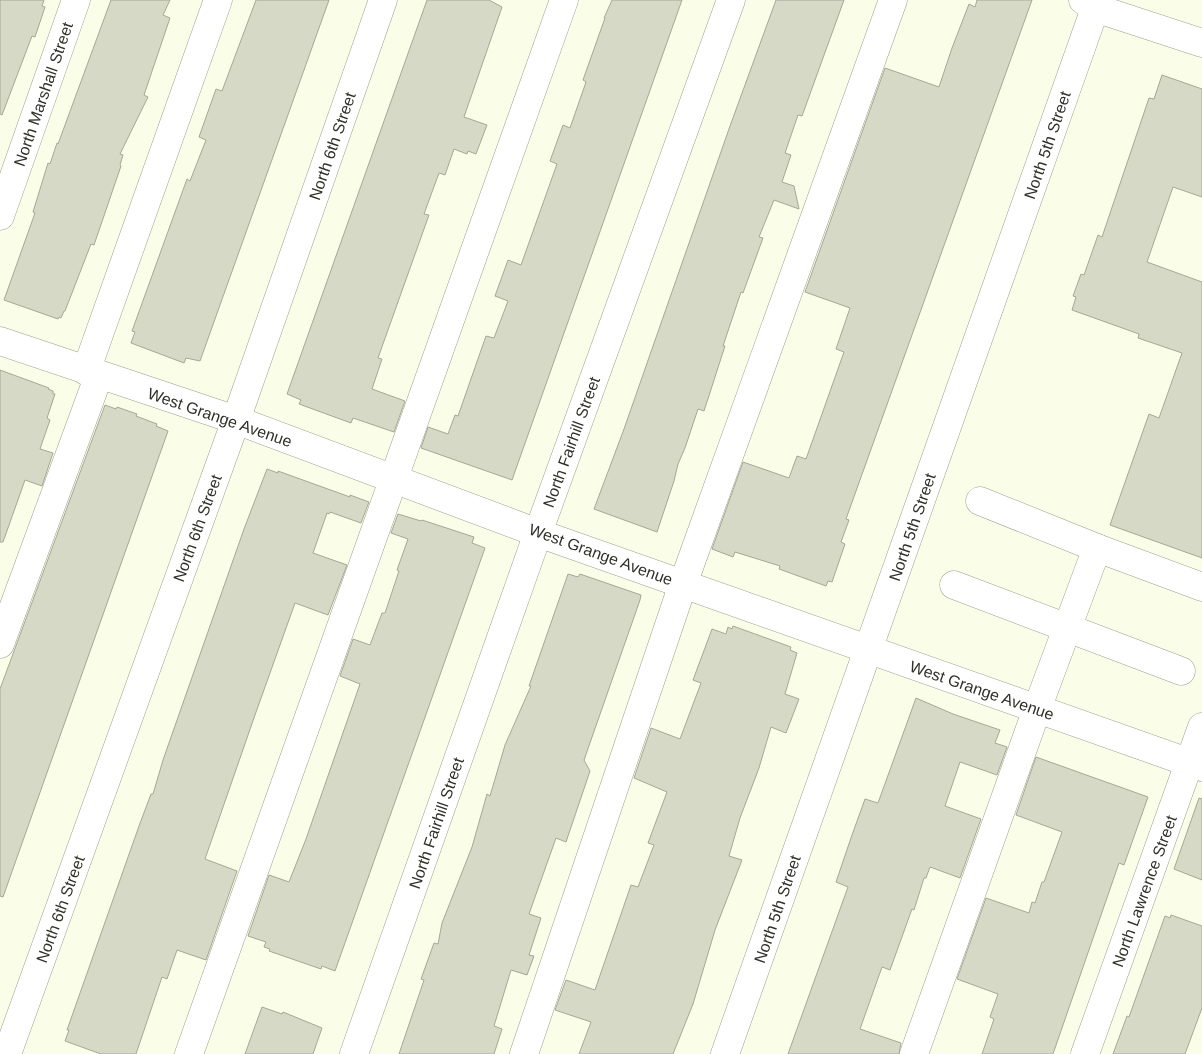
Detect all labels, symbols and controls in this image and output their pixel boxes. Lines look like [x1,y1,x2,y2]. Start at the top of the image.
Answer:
street label: North Marshall Street [11,19,76,168]
street label: North 5th Street [1021,88,1074,201]
street label: North 6th Street [306,89,359,202]
street label: North Fairhill Street [540,374,603,510]
street label: West Grange Avenue [145,385,294,450]
street label: North 5th Street [886,470,939,583]
street label: North 6th Street [170,472,225,584]
street label: West Grange Avenue [527,521,675,588]
street label: West Grange Avenue [907,658,1056,723]
street label: North Fairhill Street [406,755,467,891]
street label: North Lawrence Street [1109,813,1180,969]
street label: North 5th Street [751,852,804,965]
street label: North 6th Street [33,853,88,965]

